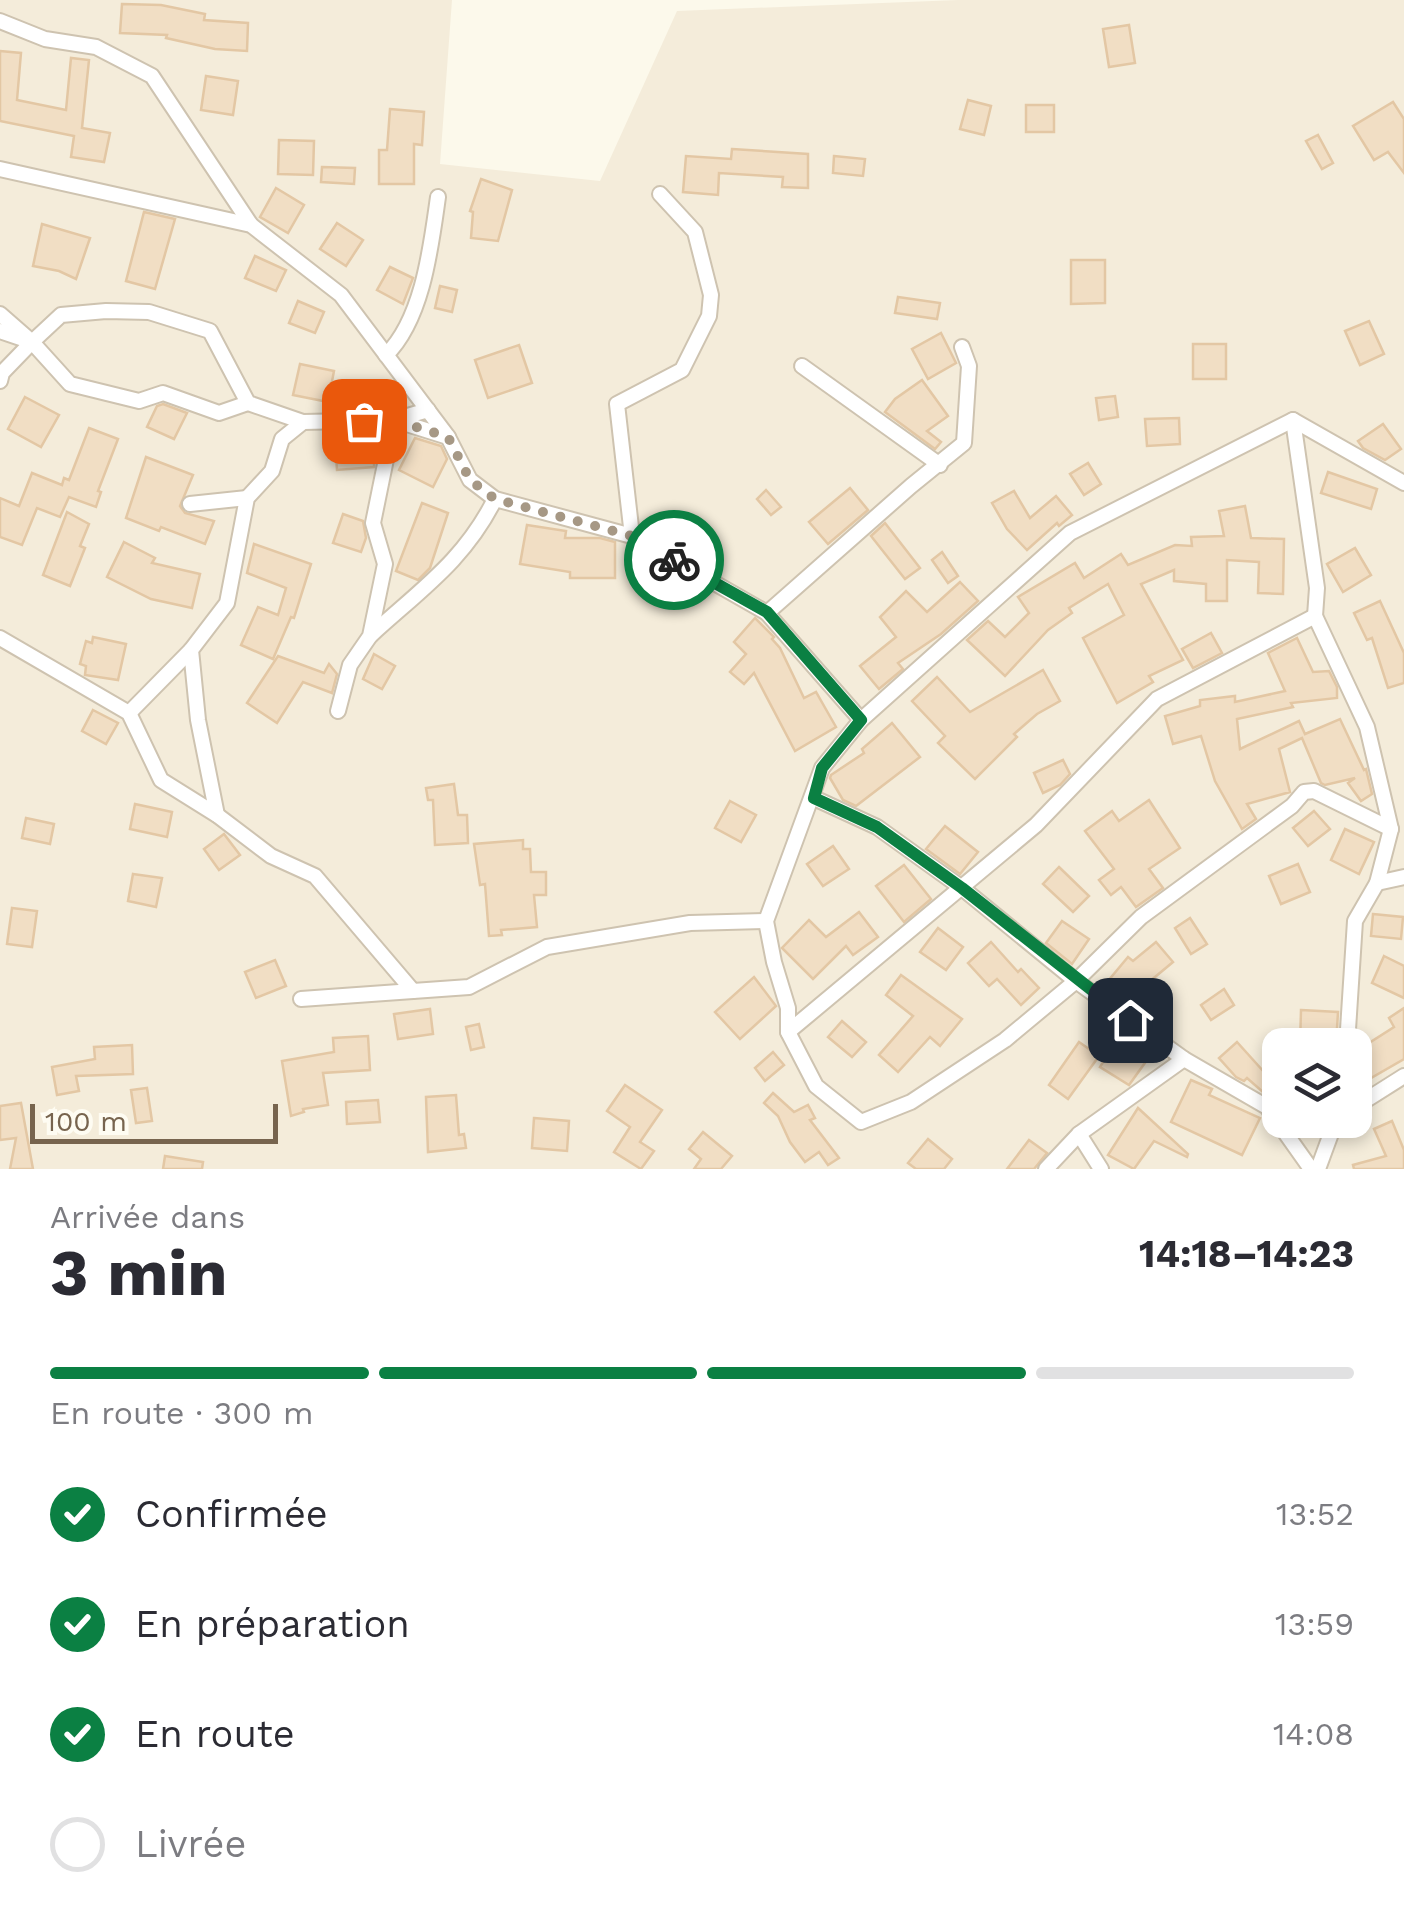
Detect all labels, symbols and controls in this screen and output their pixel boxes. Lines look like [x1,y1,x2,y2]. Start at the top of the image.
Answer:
pin [322,379,407,464]
icon: bag [337,394,392,449]
courier [624,510,724,610]
icon: bike [647,533,702,588]
pin [1088,978,1173,1063]
icon: home [1103,993,1158,1048]
map controls [1262,1028,1372,1138]
button: layers [1262,1028,1372,1138]
scale bar [30,1099,278,1144]
text: 100 m [45,1105,127,1138]
text: Arrivée dans [50,1198,245,1236]
text: 14:18–14:23 [1139,1232,1354,1276]
text: 3 min [50,1235,228,1311]
text: En route · 300 m [50,1394,313,1432]
icon: check [50,1487,105,1542]
text: Confirmée [135,1492,328,1536]
text: 13:52 [1276,1495,1354,1533]
icon: check [50,1597,105,1652]
text: En préparation [135,1602,410,1646]
text: 13:59 [1275,1605,1354,1643]
icon: check [50,1707,105,1762]
text: En route [135,1712,295,1756]
text: 14:08 [1273,1715,1354,1753]
text: Livrée [135,1822,246,1866]

